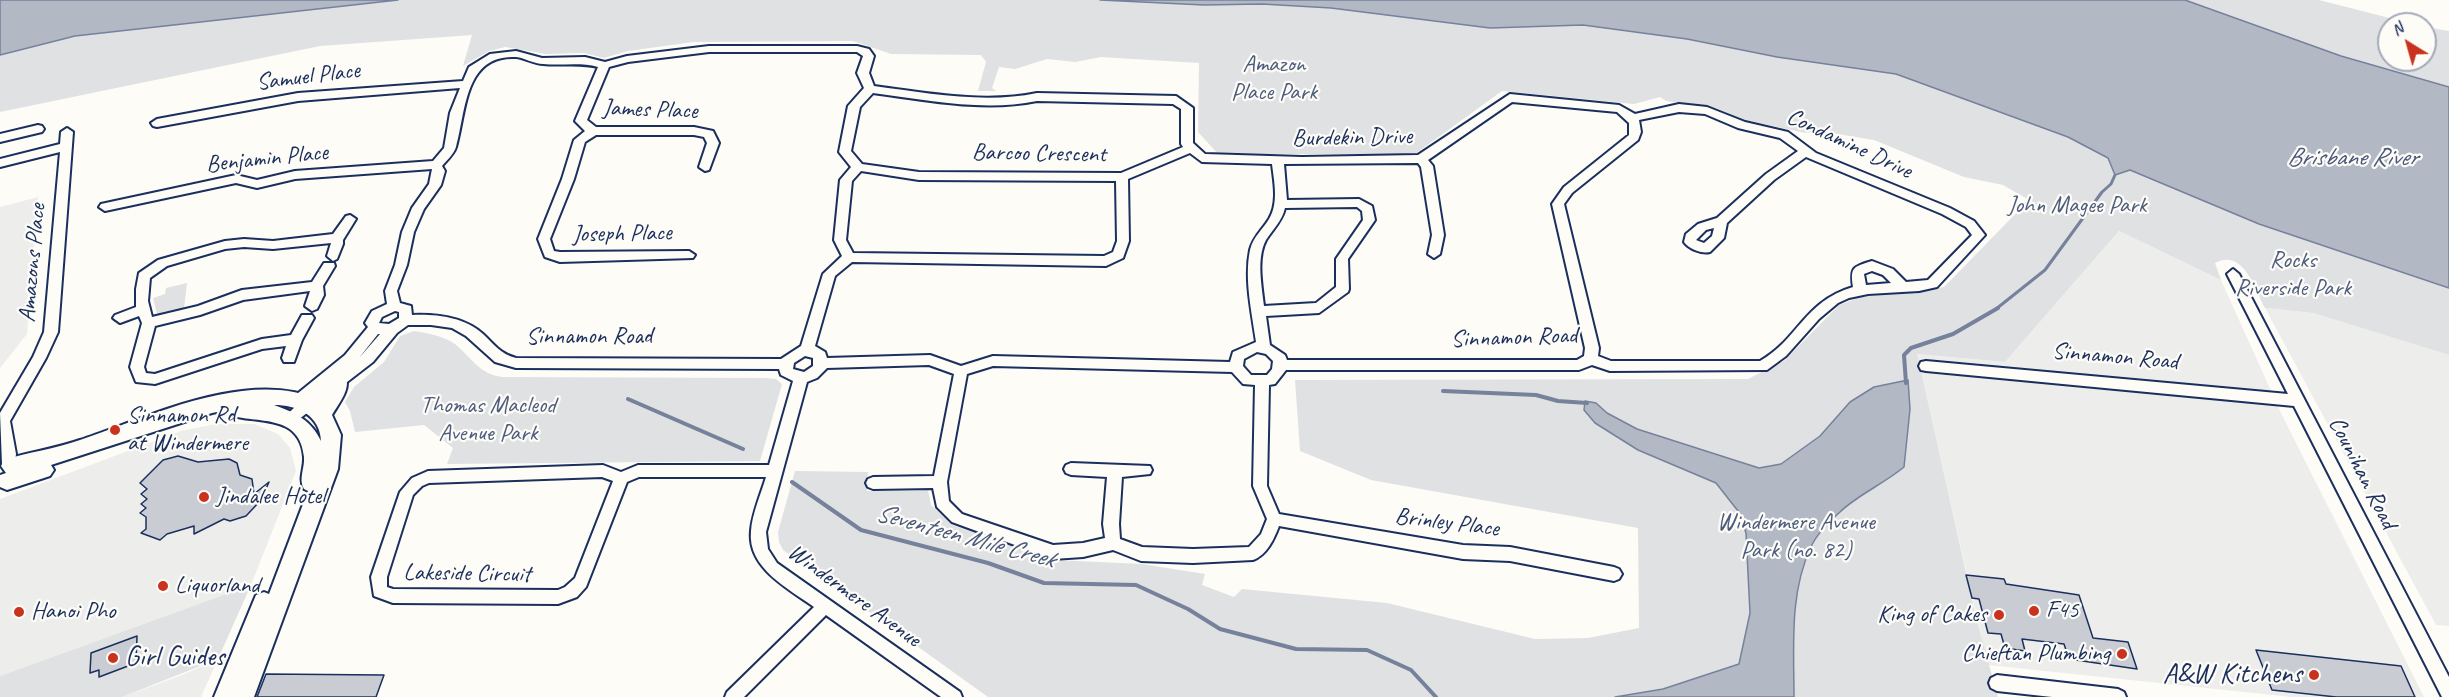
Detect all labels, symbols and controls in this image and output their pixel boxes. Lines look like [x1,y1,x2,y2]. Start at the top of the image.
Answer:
north arrow [2377,12,2437,72]
text: N [2387,18,2407,40]
park label: Amazon Place Park [1231,51,1317,107]
street label: Samuel Place [255,56,361,98]
street label: James Place [602,94,698,126]
street label: Condamine Drive [1782,102,1916,186]
street label: Burdekin Drive [1292,123,1412,153]
street label: Benjamin Place [205,138,329,180]
street label: Barcoo Crescent [972,138,1106,170]
water label: Brisbane River [2287,142,2417,174]
park label: John Magee Park [2007,192,2147,220]
street label: Amazons Place [13,202,53,324]
street label: Joseph Place [572,219,672,249]
park label: Rocks Riverside Park [2235,247,2351,303]
street label: Sinnamon Road [1450,321,1578,355]
street label: Sinnamon Road [526,323,652,351]
street label: Sinnamon Road [2051,337,2179,377]
park label: Thomas Macleod Avenue Park [420,392,556,448]
place label: Sinnamon Rd at Windermere [127,402,248,458]
street label: Counihan Road [2321,412,2403,534]
marker: Sinnamon Rd at Windermere [108,423,122,437]
place label: Jindalee Hotel [216,483,325,511]
marker: Jindalee Hotel [197,490,211,504]
water label: Seventeen Mile Creek [872,498,1058,576]
street label: Brinley Place [1393,502,1501,544]
park label: Windermere Avenue Park (no. 82) [1717,509,1875,565]
street label: Windermere Avenue [782,538,926,654]
street label: Lakeside Circuit [403,558,531,590]
place label: Liquorland [175,572,260,600]
marker: Liquorland [156,579,170,593]
place label: F45 [2046,597,2078,625]
place label: Hanoi Pho [31,598,116,626]
place label: King of Cakes [1877,601,1987,629]
marker: F45 [2027,604,2041,618]
marker: Hanoi Pho [12,605,26,619]
marker: King of Cakes [1992,608,2006,622]
place label: Chieftan Plumbing [1962,640,2110,668]
place label: Girl Guides [125,641,225,675]
marker: Chieftan Plumbing [2115,647,2129,661]
marker: Girl Guides [106,651,120,665]
place label: A&W Kitchens [2163,658,2302,692]
marker: A&W Kitchens [2307,668,2321,682]

